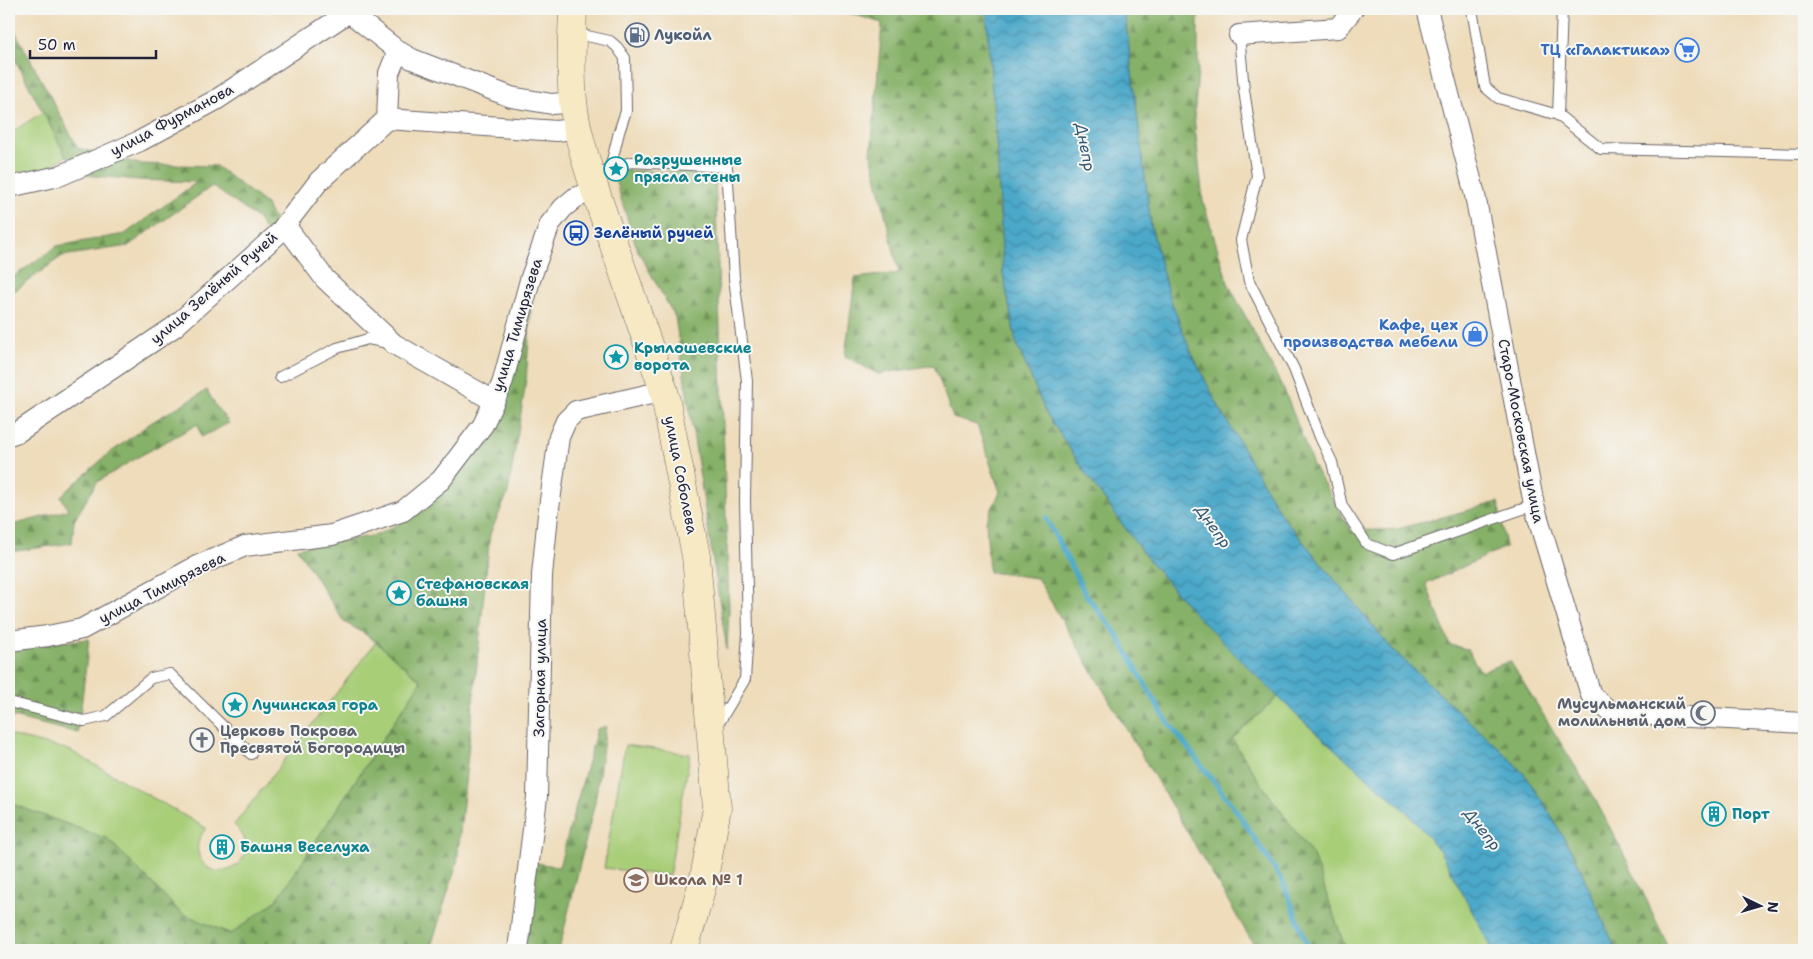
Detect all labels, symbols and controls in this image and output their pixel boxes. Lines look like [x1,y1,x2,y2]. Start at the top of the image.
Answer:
fuel station icon: Лукойл [624,22,650,48]
place label: Лукойл [654,25,712,45]
scale bar [30,28,156,60]
text: 50 m [38,35,76,55]
supermarket icon: ТЦ «Галактика» [1674,37,1700,63]
place label: ТЦ «Галактика» [1540,40,1670,60]
street label: улица Фурманова [107,79,238,161]
water label: Днепр [1070,120,1100,173]
place label: Разрушенные прясла стены [634,150,742,187]
place icon: Разрушенные прясла стены [603,156,629,182]
bus stop icon: Зелёный ручей [563,220,589,246]
place label: Зелёный ручей [594,223,714,243]
street label: улица Зелёный Ручей [146,227,282,349]
street label: улица Тимирязева [487,255,547,394]
place label: Кафе, цех производства мебели [1283,315,1459,352]
shop icon: Кафе, цех производства мебели [1462,321,1488,347]
street label: Старо-Московская улица [1493,337,1549,525]
place label: Крылошевские ворота [634,338,752,375]
place icon: Крылошевские ворота [603,344,629,370]
street label: улица Соболева [660,414,702,537]
water label: Днепр [1190,499,1236,552]
street label: улица Тимирязева [96,547,229,628]
place label: Стефановская башня [416,574,529,611]
place icon: Стефановская башня [386,580,412,606]
street label: Загорная улица [529,618,551,737]
place icon: Лучинская гора [222,692,248,718]
place label: Мусульманский молильный дом [1557,694,1687,731]
place label: Лучинская гора [252,695,379,715]
mosque icon: Мусульманский молильный дом [1690,700,1716,726]
place label: Церковь Покрова Пресвятой Богородицы [220,721,405,758]
church icon: Церковь Покрова Пресвятой Богородицы [189,727,215,753]
building icon: Порт [1701,801,1727,827]
water label: Днепр [1459,803,1506,855]
place label: Порт [1732,804,1770,824]
building icon: Башня Веселуха [209,834,235,860]
place label: Башня Веселуха [240,837,370,857]
school or university icon: Школа № 1 [623,867,649,893]
place label: Школа № 1 [654,870,743,890]
north arrow [1736,882,1786,932]
text: N [1764,901,1782,913]

